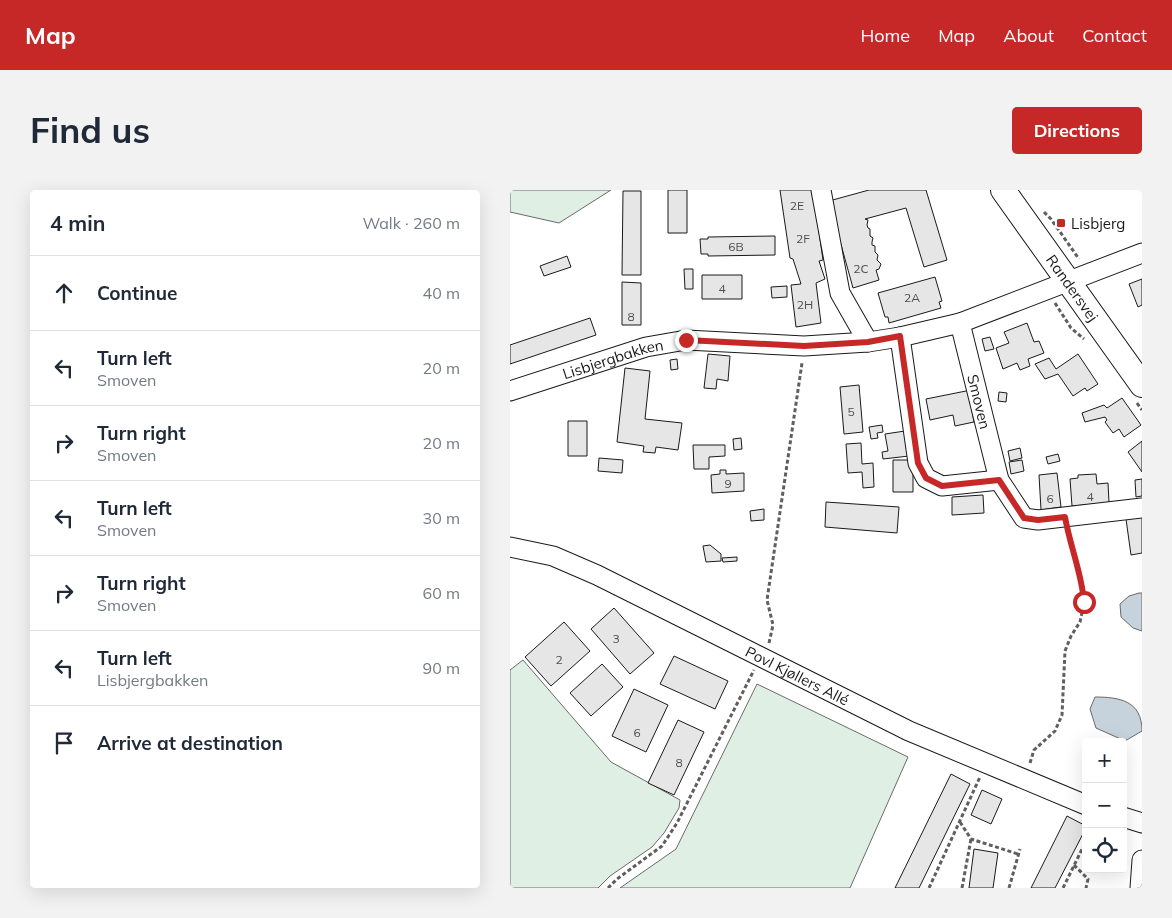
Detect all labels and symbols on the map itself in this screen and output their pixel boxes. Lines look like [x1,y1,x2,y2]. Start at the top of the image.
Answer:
house number: 2E [790,198,804,213]
place label: Lisbjerg [1071,214,1125,233]
marker: Lisbjerg [1055,217,1067,229]
house number: 2F [796,231,810,246]
house number: 6B [728,239,744,254]
street label: Randersvej [1042,251,1103,325]
house number: 2C [853,261,869,276]
house number: 4 [718,281,726,296]
house number: 2A [904,290,920,305]
house number: 2H [797,297,813,312]
house number: 8 [627,309,635,324]
route end [675,329,698,352]
street label: Lisbjergbakken [560,335,665,383]
street label: Smoven [964,372,995,431]
house number: 5 [847,404,855,419]
house number: 9 [724,476,732,491]
house number: 4 [1086,489,1094,504]
house number: 6 [1046,491,1054,506]
route start [1073,591,1096,614]
house number: 3 [612,631,620,646]
street label: Povl Kjøllers Allé [742,641,852,709]
house number: 2 [555,652,563,667]
house number: 6 [633,725,641,740]
house number: 8 [675,755,683,770]

